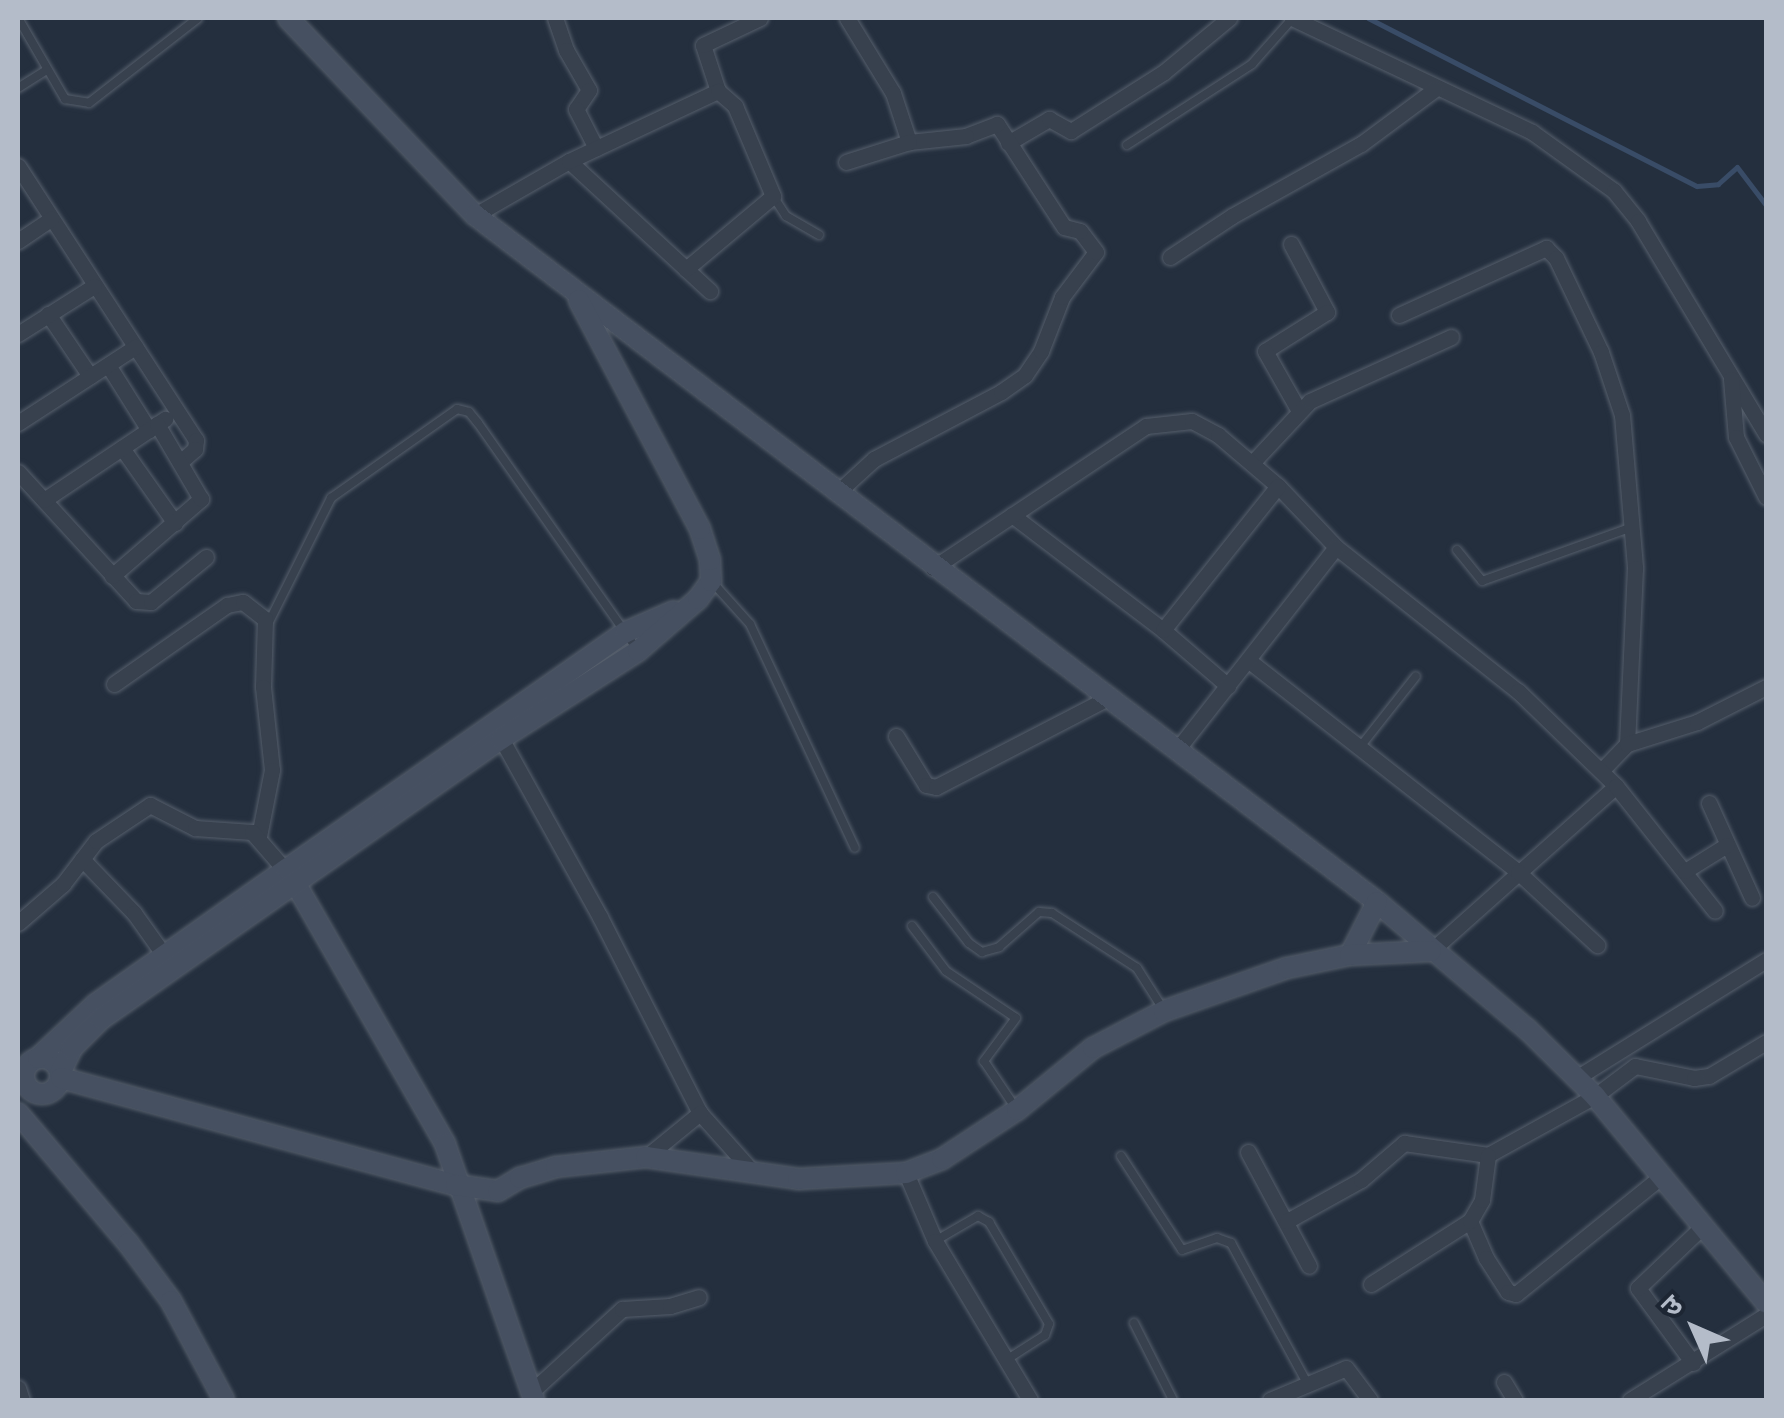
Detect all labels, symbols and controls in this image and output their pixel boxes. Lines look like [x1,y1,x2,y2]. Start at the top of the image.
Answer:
north arrow [1644,1278,1744,1378]
text: उ [1655,1289,1690,1324]

